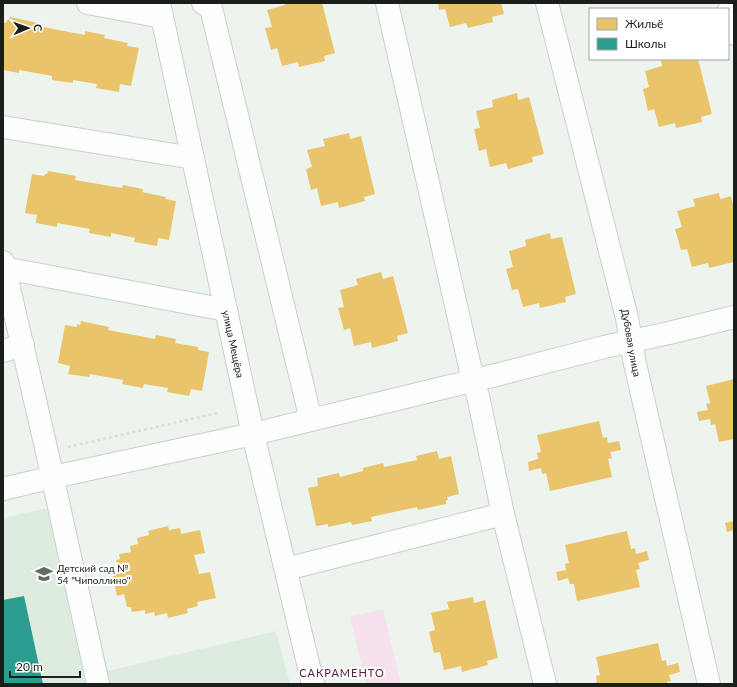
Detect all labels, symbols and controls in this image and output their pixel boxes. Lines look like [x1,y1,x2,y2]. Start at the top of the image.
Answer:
north arrow [8,8,48,48]
legend [589,8,729,60]
text: Жильё [625,16,663,31]
text: С [32,24,45,32]
text: Школы [625,36,666,51]
street label: Дубовая улица [619,307,644,378]
street label: улица Мещёра [220,309,247,379]
place label: Детский сад № 54 "Чиполлино" [57,562,131,586]
school or university icon: Детский сад № 54 "Чиполлино" [34,564,54,584]
scale bar [10,653,80,679]
text: 20 m [16,659,43,674]
district label: САКРАМЕНТО [299,666,385,679]

